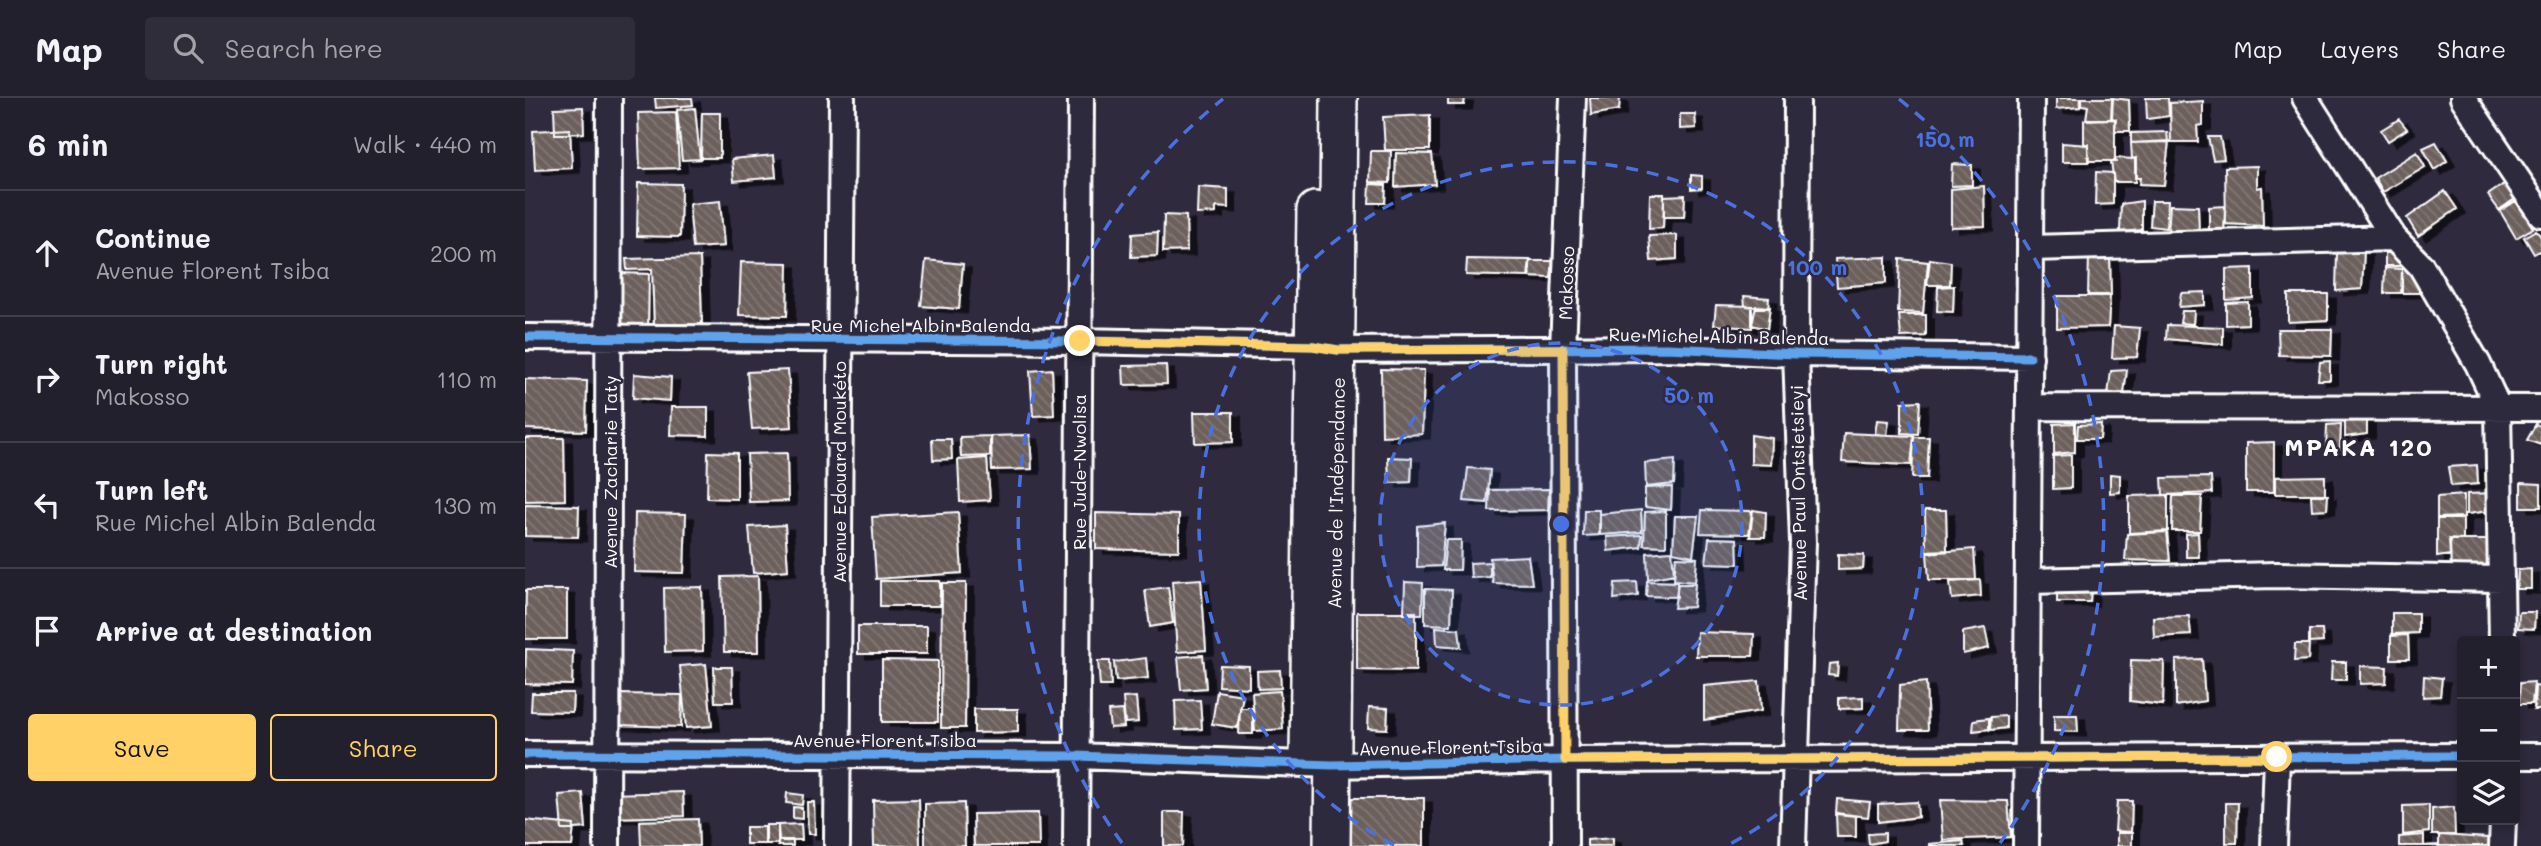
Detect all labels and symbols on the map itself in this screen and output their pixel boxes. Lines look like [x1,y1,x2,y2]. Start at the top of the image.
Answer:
text: 150 m [1915,125,1975,152]
street label: Makosso [1553,245,1579,320]
text: 100 m [1787,253,1847,280]
street label: Rue Michel Albin Balenda [811,313,1031,337]
street label: Rue Michel Albin Balenda [1608,322,1830,350]
route end [1064,325,1095,356]
street label: Avenue Edouard Moukéto [827,361,851,583]
street label: Avenue Zacharie Taty [598,375,622,569]
street label: Avenue de l'Indépendance [1322,377,1350,609]
text: 50 m [1664,381,1714,408]
street label: Avenue Paul Ontsietsieyi [1784,385,1812,601]
street label: Rue Jude-Nwolisa [1067,394,1091,550]
district label: MPAKA 120 [2284,431,2434,462]
centre of rings [1549,512,1573,536]
street label: Avenue Florent Tsiba [793,728,977,752]
street label: Avenue Florent Tsiba [1359,733,1543,761]
route start [2261,741,2292,772]

